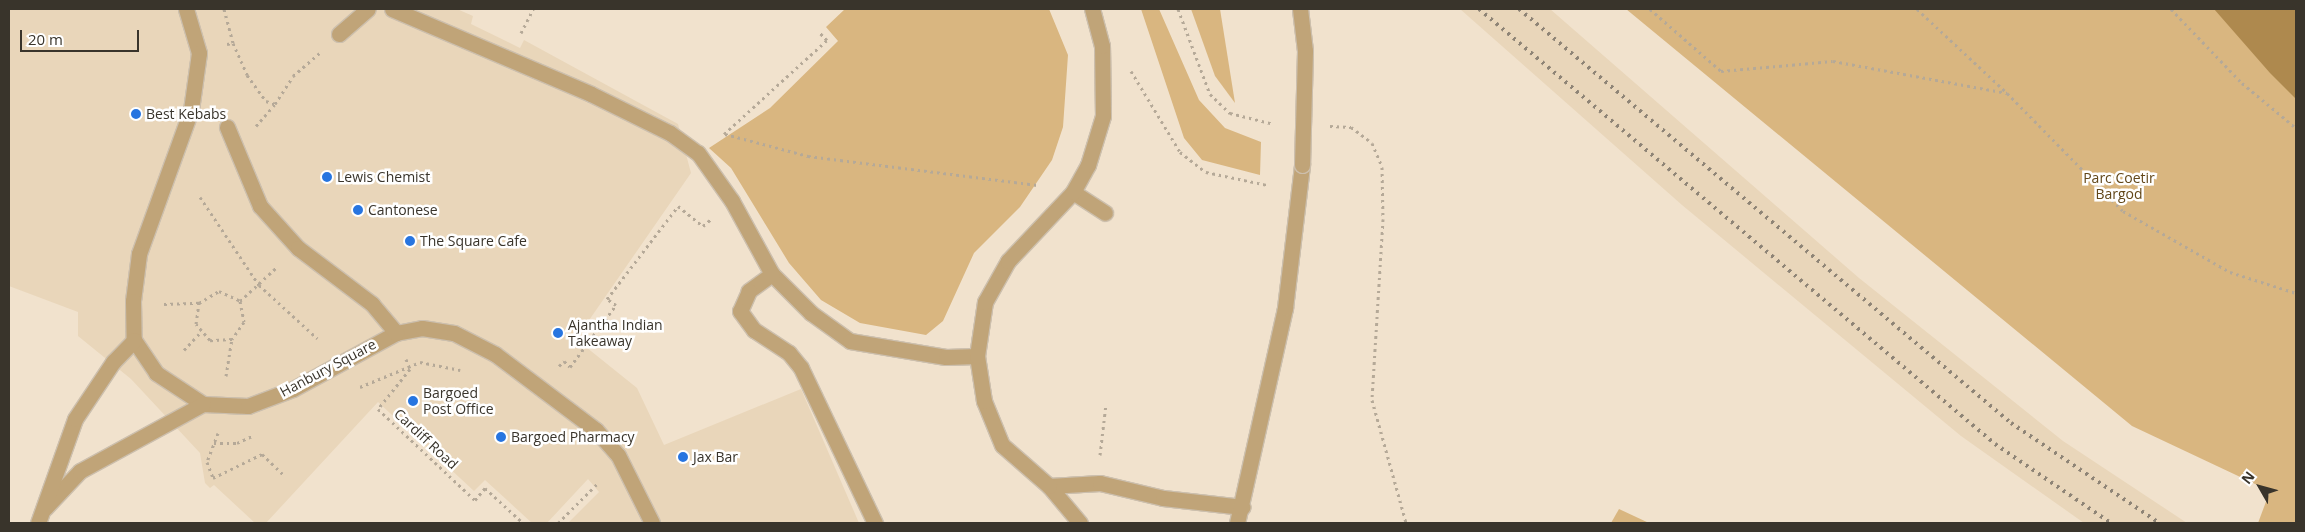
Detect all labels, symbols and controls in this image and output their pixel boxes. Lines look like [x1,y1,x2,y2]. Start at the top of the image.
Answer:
scale bar [22,20,141,52]
text: 20 m [28,29,63,49]
place label: Best Kebabs [146,106,226,122]
marker: Best Kebabs [130,108,142,120]
place label: Lewis Chemist [337,169,430,185]
park label: Parc Coetir Bargod [2083,170,2155,202]
marker: Lewis Chemist [321,171,333,183]
place label: Cantonese [368,202,438,218]
marker: Cantonese [352,204,364,216]
place label: The Square Cafe [420,233,527,249]
marker: The Square Cafe [404,235,416,247]
place label: Ajantha Indian Takeaway [568,317,663,350]
marker: Ajantha Indian Takeaway [552,327,564,339]
street label: Hanbury Square [277,336,379,400]
place label: Bargoed Post Office [423,385,494,418]
marker: Bargoed Post Office [407,395,419,407]
street label: Cardiff Road [391,405,461,473]
place label: Bargoed Pharmacy [511,429,635,445]
marker: Bargoed Pharmacy [495,431,507,443]
place label: Jax Bar [693,449,738,465]
marker: Jax Bar [677,451,689,463]
north arrow [2235,462,2285,512]
text: N [2237,467,2259,488]

